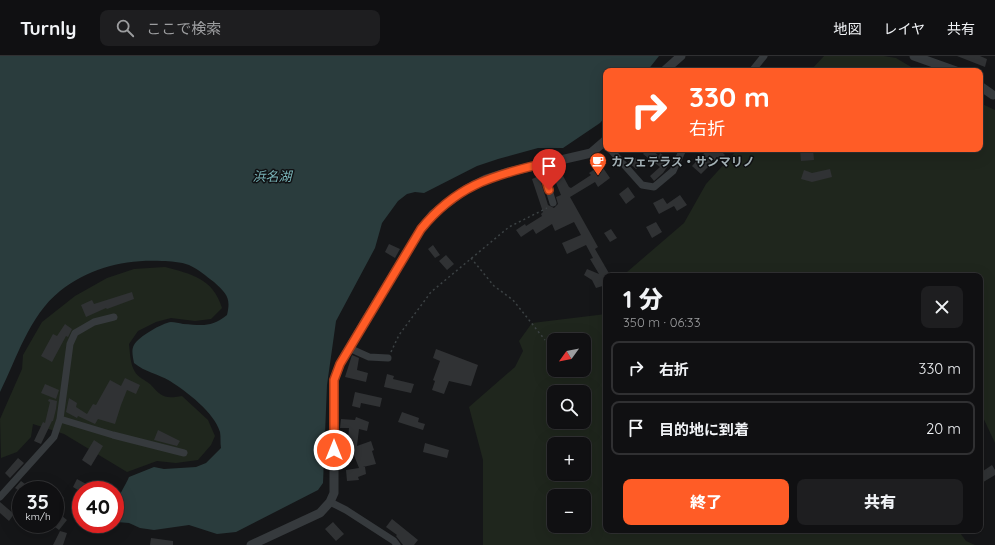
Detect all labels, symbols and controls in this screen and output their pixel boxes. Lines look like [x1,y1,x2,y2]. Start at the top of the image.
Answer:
search box [100,10,380,46]
text: Turnly [20,16,76,40]
icon: search [114,17,136,39]
text: ここで検索 [146,19,221,38]
text: 地図 [833,20,861,38]
text: レイヤ [883,20,925,38]
text: 共有 [947,20,975,38]
text: 330 m [689,79,770,114]
icon: right [623,84,675,136]
text: 右折 [689,117,725,140]
pin [532,149,566,190]
cafe icon: カフェテラス・サンマリノ [588,151,608,176]
place label: カフェテラス・サンマリノ [611,154,755,169]
icon: arrive [538,155,560,177]
water label: 浜名湖 [252,168,293,184]
text: 1 分 [623,284,663,314]
button: close [921,286,963,328]
text: 350 m · 06:33 [623,314,700,330]
north arrow [547,333,591,377]
map controls [547,333,591,533]
icon: right [625,357,647,379]
text: 330 m [919,359,961,378]
text: 右折 [659,360,689,379]
button: search [547,385,591,429]
icon: arrive [625,417,647,439]
text: 20 m [926,419,961,438]
text: 目的地に到着 [659,420,749,439]
position arrow [313,429,355,471]
button: + [547,437,591,481]
button: 終了 [623,479,789,525]
button: 共有 [797,479,963,525]
speed limit sign: 40 [72,481,124,533]
text: 35 [27,489,49,514]
button: − [547,489,591,533]
text: km/h [25,510,51,523]

